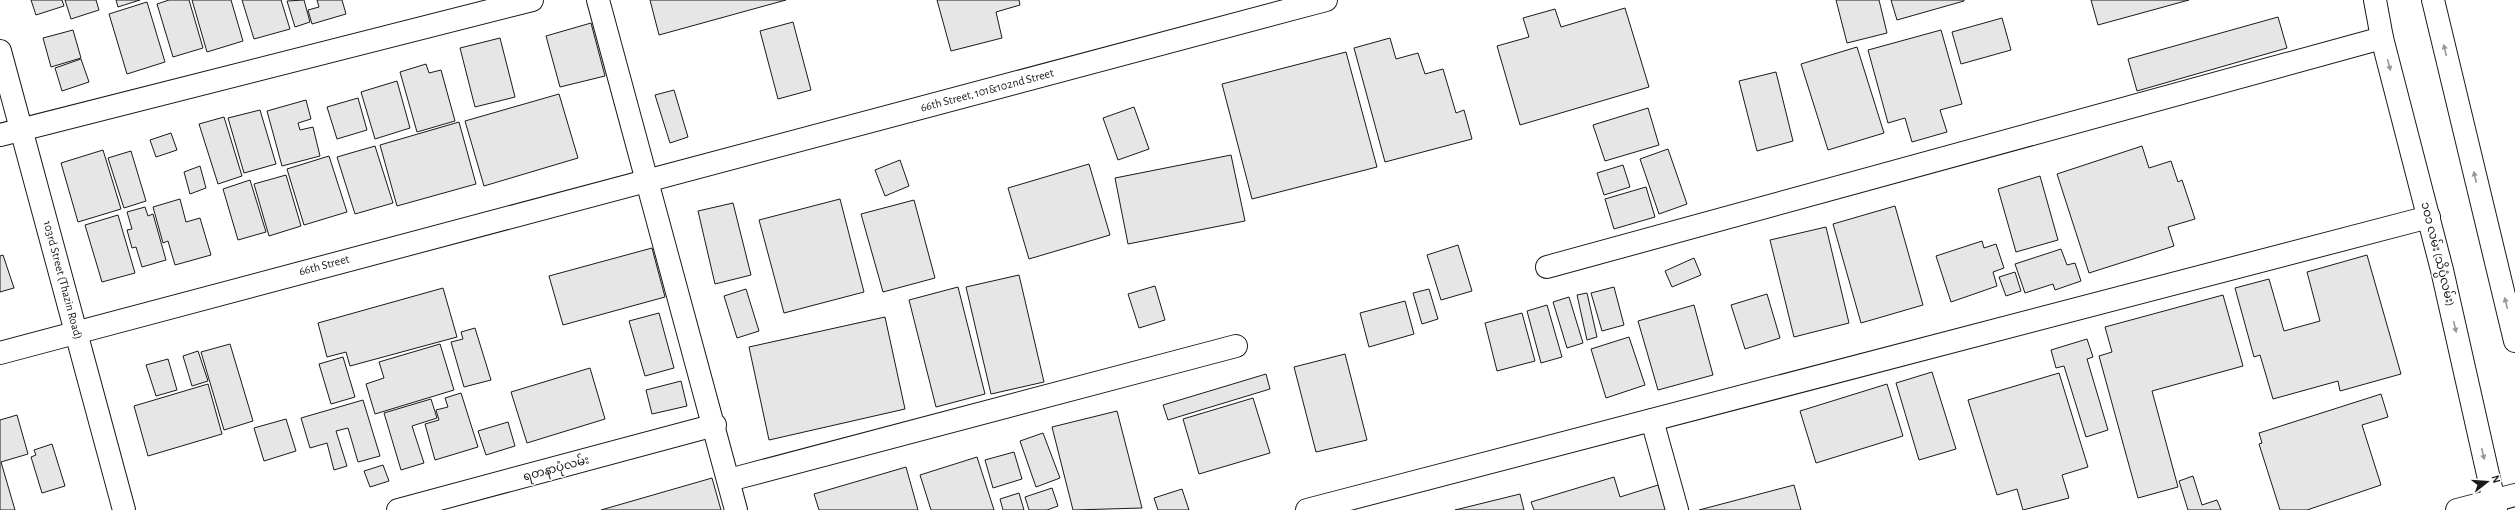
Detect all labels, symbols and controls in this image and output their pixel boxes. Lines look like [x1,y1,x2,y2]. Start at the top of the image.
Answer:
one-way arrow [2442,44,2448,56]
one-way arrow [2386,60,2392,72]
street label: 66th Street, 101&102nd Street [919,66,1055,114]
one-way arrow [2472,170,2478,183]
street label: ၁၀၁ လမ်း (သိပ္ပံလမ်း) [2415,200,2460,308]
street label: 103rd Street (Thazin Road) [41,219,85,341]
street label: 66th Street [298,252,351,277]
one-way arrow [2502,297,2508,309]
one-way arrow [2452,321,2458,333]
one-way arrow [2481,448,2487,460]
street label: ရတနာပုံလမ်း [521,451,591,486]
north arrow [2467,462,2507,502]
text: N [2490,474,2502,484]

